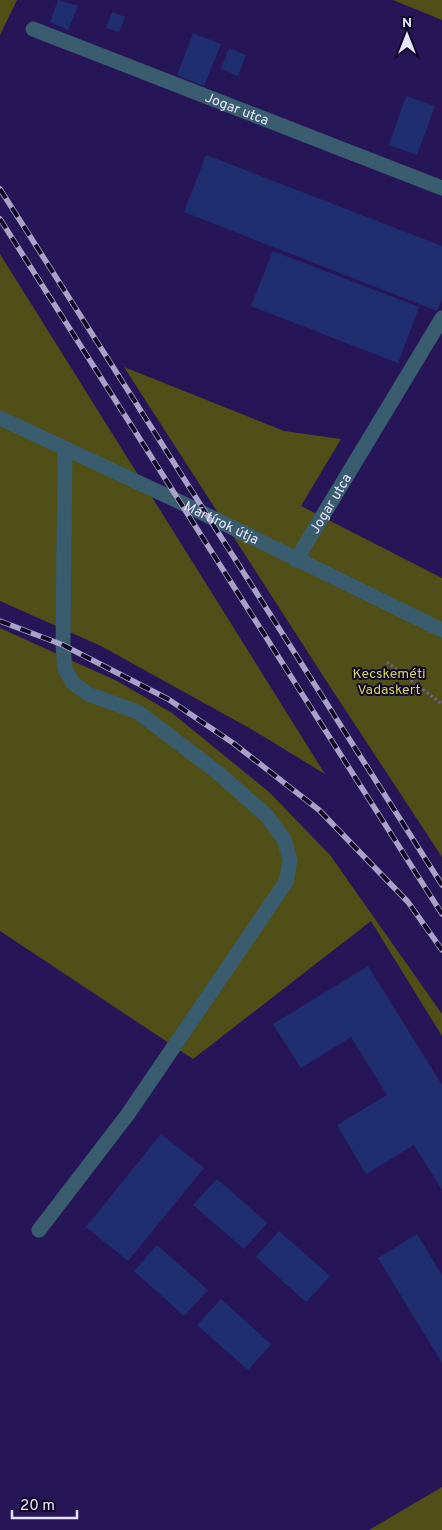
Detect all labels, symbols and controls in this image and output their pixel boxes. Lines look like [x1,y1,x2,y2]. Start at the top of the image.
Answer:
north arrow [382,10,432,60]
text: N [402,15,412,32]
street label: Jogar utca [202,90,271,130]
street label: Jogar utca [307,471,356,537]
street label: Mártírok útja [181,498,261,549]
park label: Kecskeméti Vadaskert [353,666,425,699]
scale bar [12,1488,78,1520]
text: 20 m [20,1497,55,1516]

